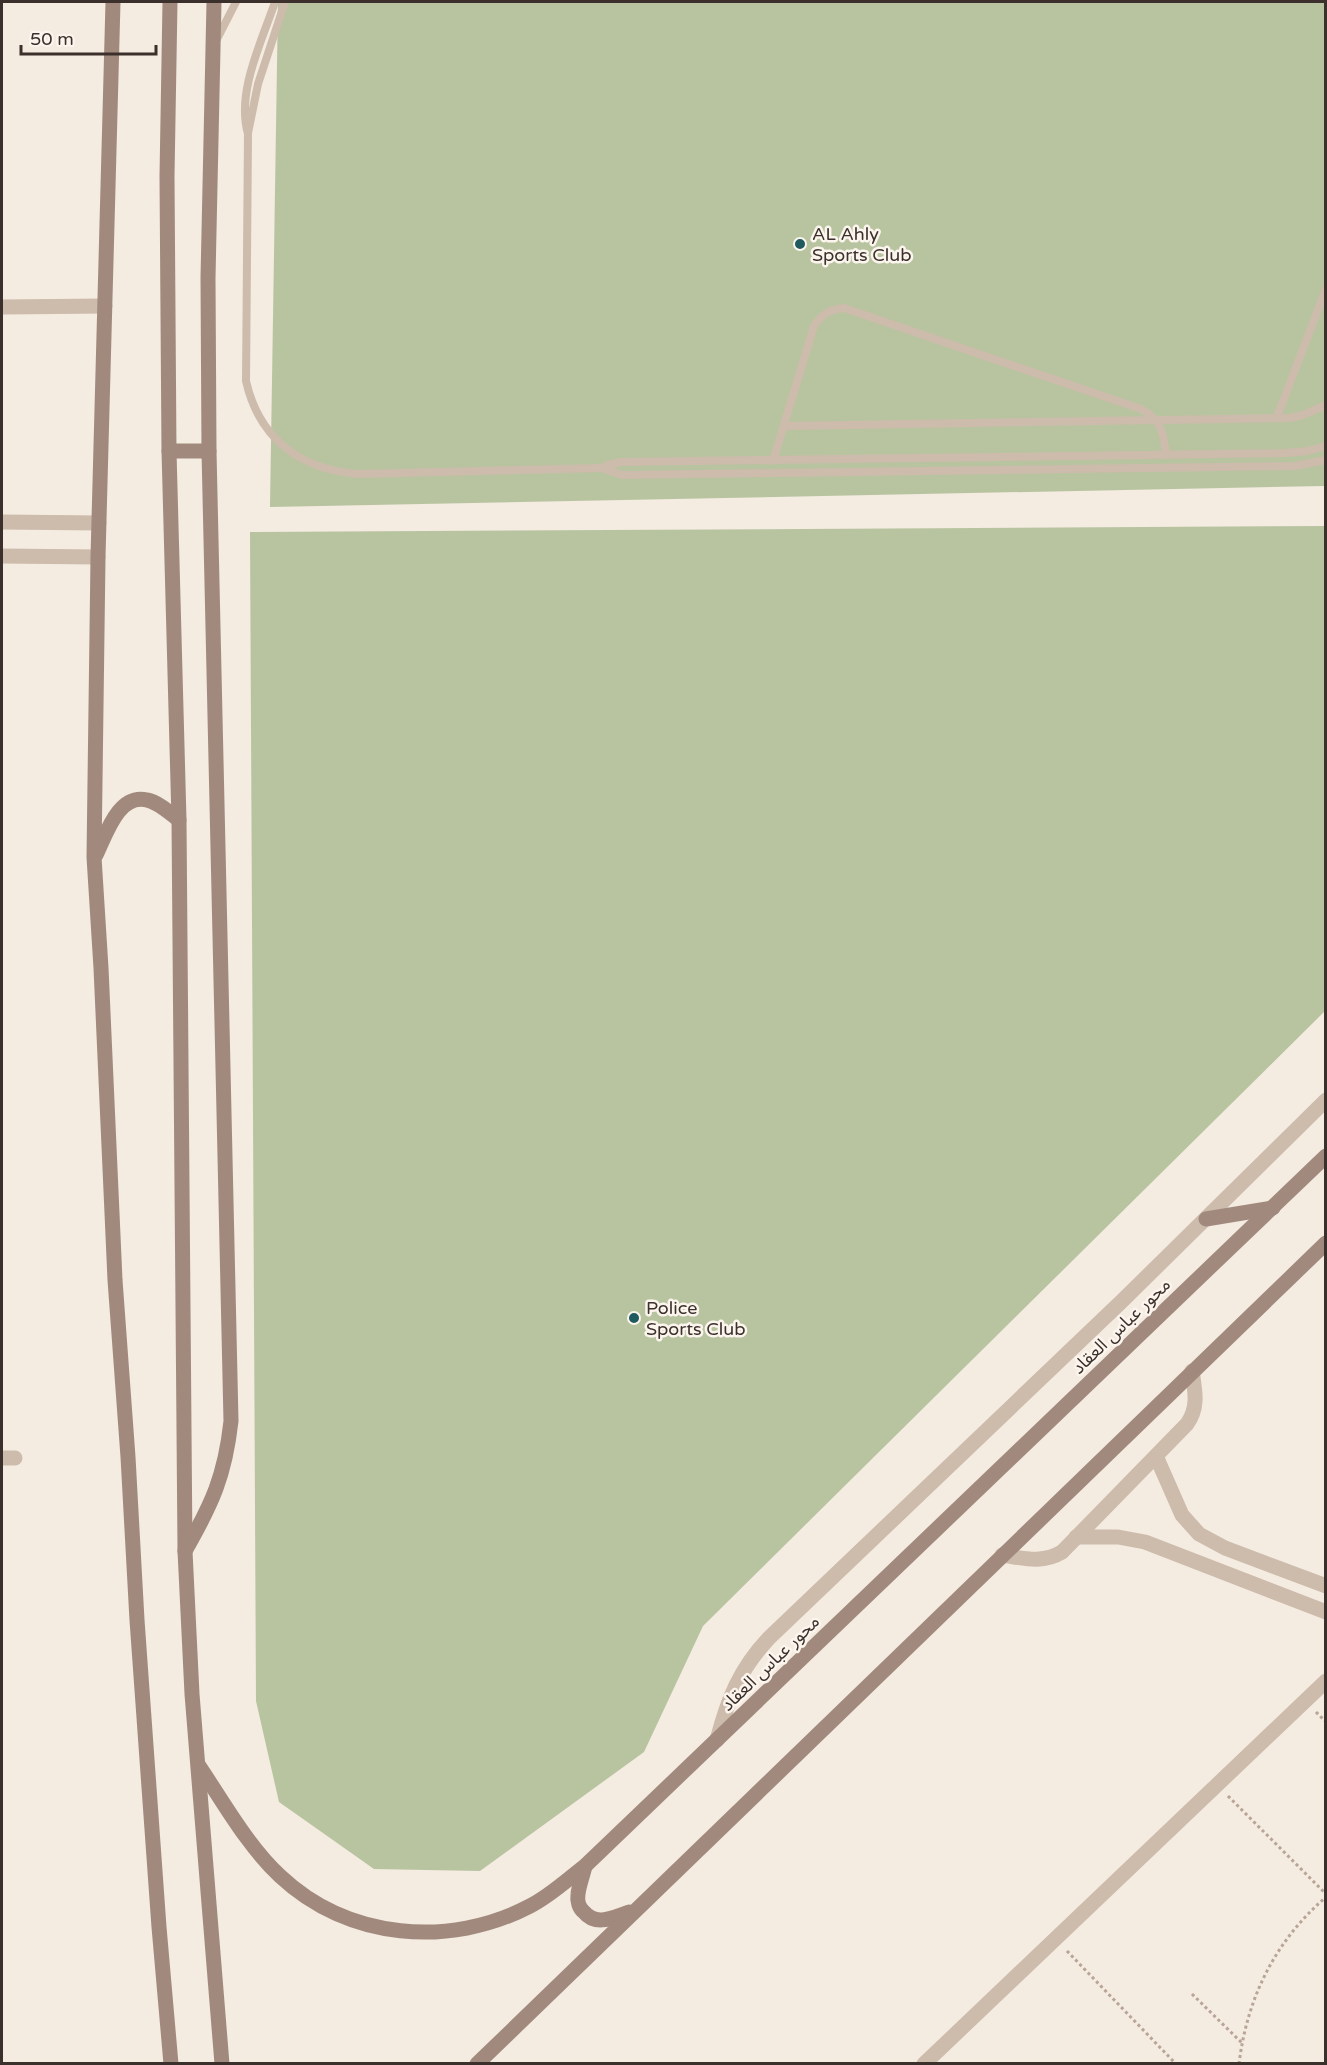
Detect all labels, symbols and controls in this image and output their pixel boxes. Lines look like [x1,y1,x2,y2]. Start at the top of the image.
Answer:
scale bar [21,18,156,56]
text: 50 m [30,28,74,50]
place label: AL Ahly Sports Club [812,223,912,266]
marker: AL Ahly Sports Club [793,237,807,251]
street label: محور عباس العقاد [1067,1273,1175,1379]
place label: Police Sports Club [646,1297,746,1340]
marker: Police Sports Club [627,1311,641,1325]
street label: محور عباس العقاد [716,1610,824,1716]

